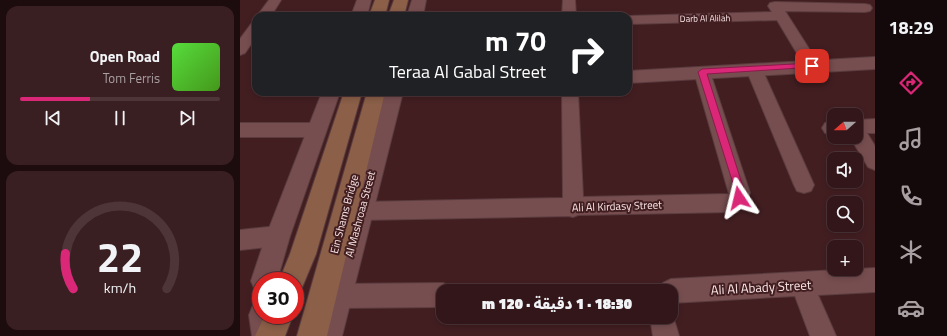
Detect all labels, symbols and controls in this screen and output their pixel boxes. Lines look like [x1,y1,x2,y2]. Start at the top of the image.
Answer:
street label: Darb Al Alilah [680,11,730,25]
text: 18:29 [889,14,933,41]
text: 70 m [485,19,546,62]
icon: right [560,28,612,80]
text: Open Road [90,45,160,68]
pin [795,49,829,83]
icon: arrive [801,55,823,77]
text: Teraa Al Gabal Street [389,58,546,85]
text: Tom Ferris [103,68,160,88]
icon: directions [897,69,925,97]
icon: previous [42,107,64,129]
icon: pause [109,107,131,129]
icon: next [176,107,198,129]
north arrow [827,108,863,144]
map controls [827,108,863,276]
icon: music [897,125,925,153]
button: sound [827,152,863,188]
street label: Al Mashroaa Street [341,169,379,259]
street label: Ein Shams Bridge [326,172,362,255]
position arrow [718,177,760,219]
icon: phone [897,182,925,210]
street label: Ali Al Kirdasy Street [572,196,662,216]
button: search [827,196,863,232]
text: 22 [97,224,143,287]
icon: climate [897,238,925,266]
button: + [827,240,863,276]
speed limit sign: 30 [252,272,304,324]
street label: Ali Al Abady Street [710,274,812,300]
text: km/h [104,276,136,298]
text: 18:30 · 1 دقيقة · 120 m [482,292,632,315]
icon: car [897,294,925,322]

